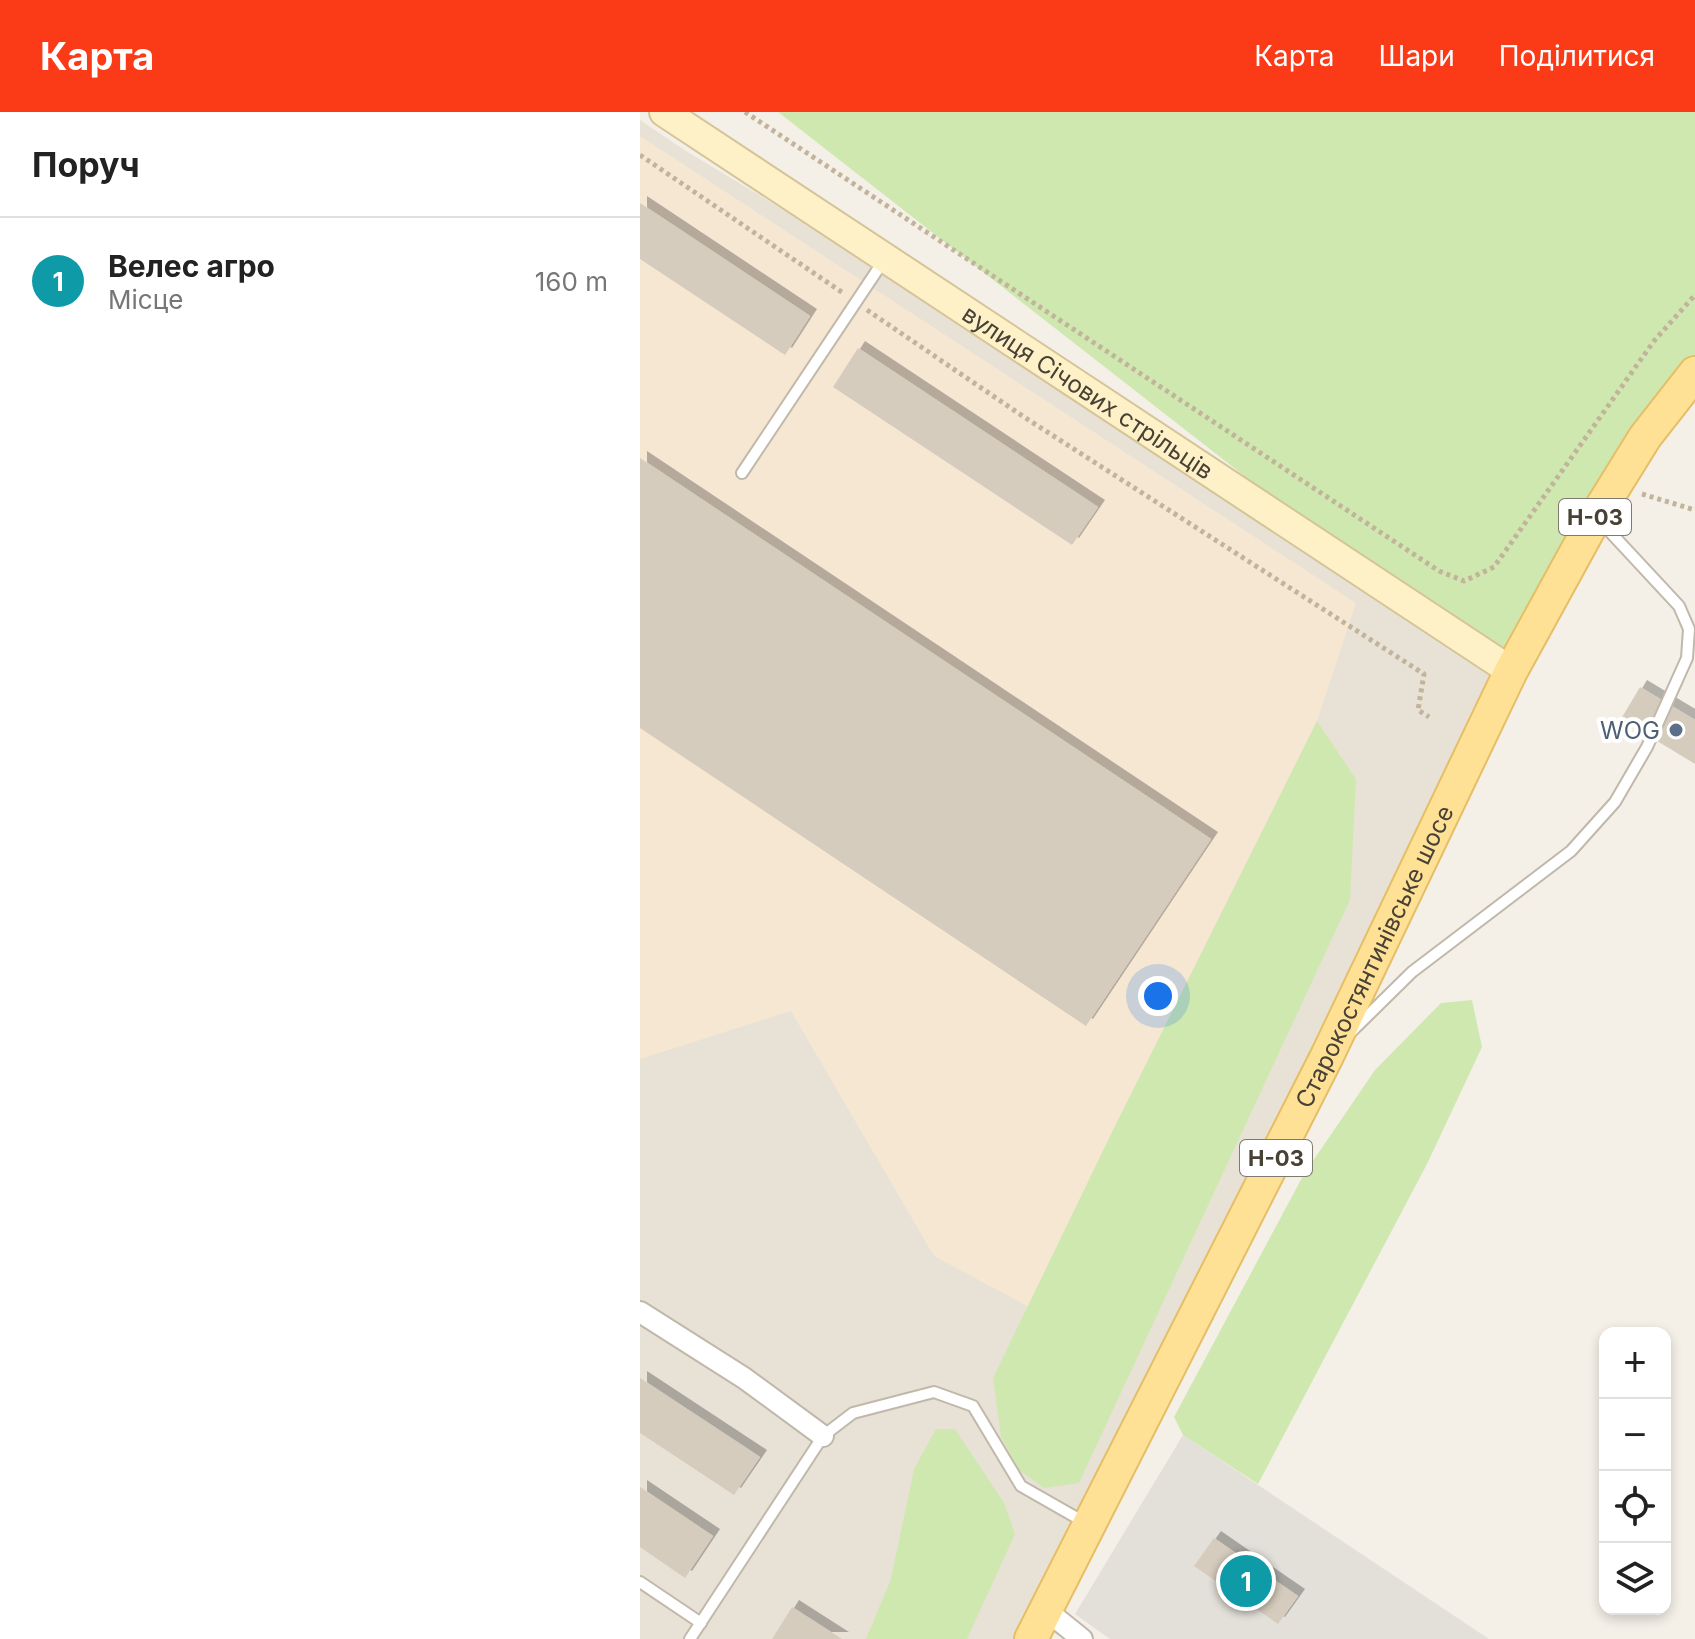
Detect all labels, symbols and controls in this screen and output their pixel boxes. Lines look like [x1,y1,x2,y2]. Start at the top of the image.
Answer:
text: Карта [40,33,154,79]
text: Карта [1254,39,1335,73]
text: Шари [1379,39,1455,73]
text: Поділитися [1499,39,1655,73]
text: Поруч [32,144,140,185]
text: Велес агро [108,248,275,284]
text: 1 [52,266,64,297]
text: 160 m [535,266,608,297]
text: Місце [108,284,183,315]
street label: вулиця Січових стрільців [957,299,1219,485]
road number: Н-03 [1559,499,1631,535]
place label: WOG [1600,716,1660,745]
marker: WOG [1667,721,1685,739]
street label: Старокостянтинівське шосе [1289,801,1459,1112]
your location [1138,976,1178,1016]
road number: Н-03 [1240,1140,1312,1176]
map controls [1599,1327,1671,1615]
button: + [1599,1327,1671,1399]
button: − [1599,1399,1671,1471]
button: locate [1599,1471,1671,1543]
button: layers [1599,1543,1671,1615]
pin: 1 [1220,1551,1272,1611]

